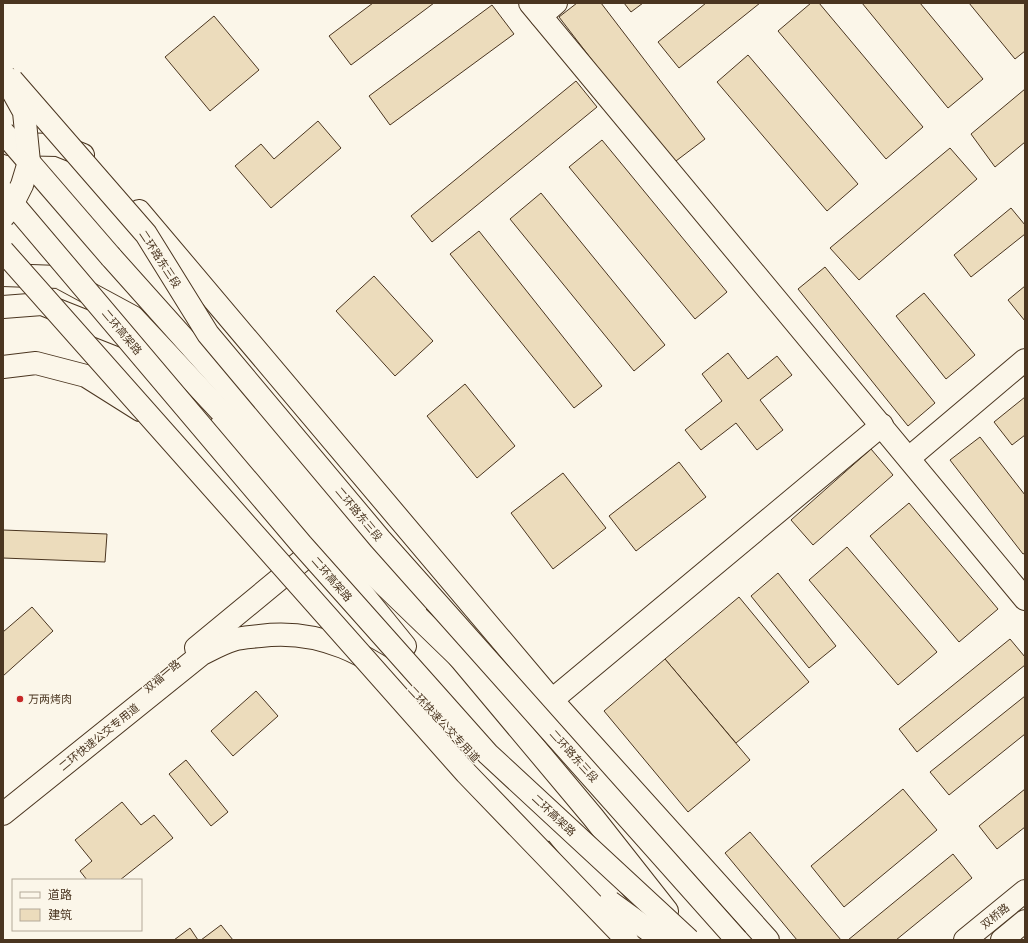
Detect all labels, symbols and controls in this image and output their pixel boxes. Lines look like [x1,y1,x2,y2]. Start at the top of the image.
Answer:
street label: 二环路东三段 [137,228,183,290]
street label: 二环高架路 [100,307,144,357]
street label: 二环路东三段 [333,485,385,543]
street label: 二环高架路 [309,554,355,604]
street label: 双福一路 [141,657,183,695]
street label: 二环快速公交专用道 [406,684,482,764]
place label: 万两烤肉 [28,693,72,705]
marker: 万两烤肉 [15,694,25,704]
street label: 二环快速公交专用道 [57,701,141,773]
street label: 二环路东三段 [547,727,601,785]
street label: 二环高架路 [530,792,578,838]
legend [12,879,142,931]
text: 道路 [48,888,72,902]
street label: 双桥路 [978,901,1012,931]
text: 建筑 [48,908,72,922]

